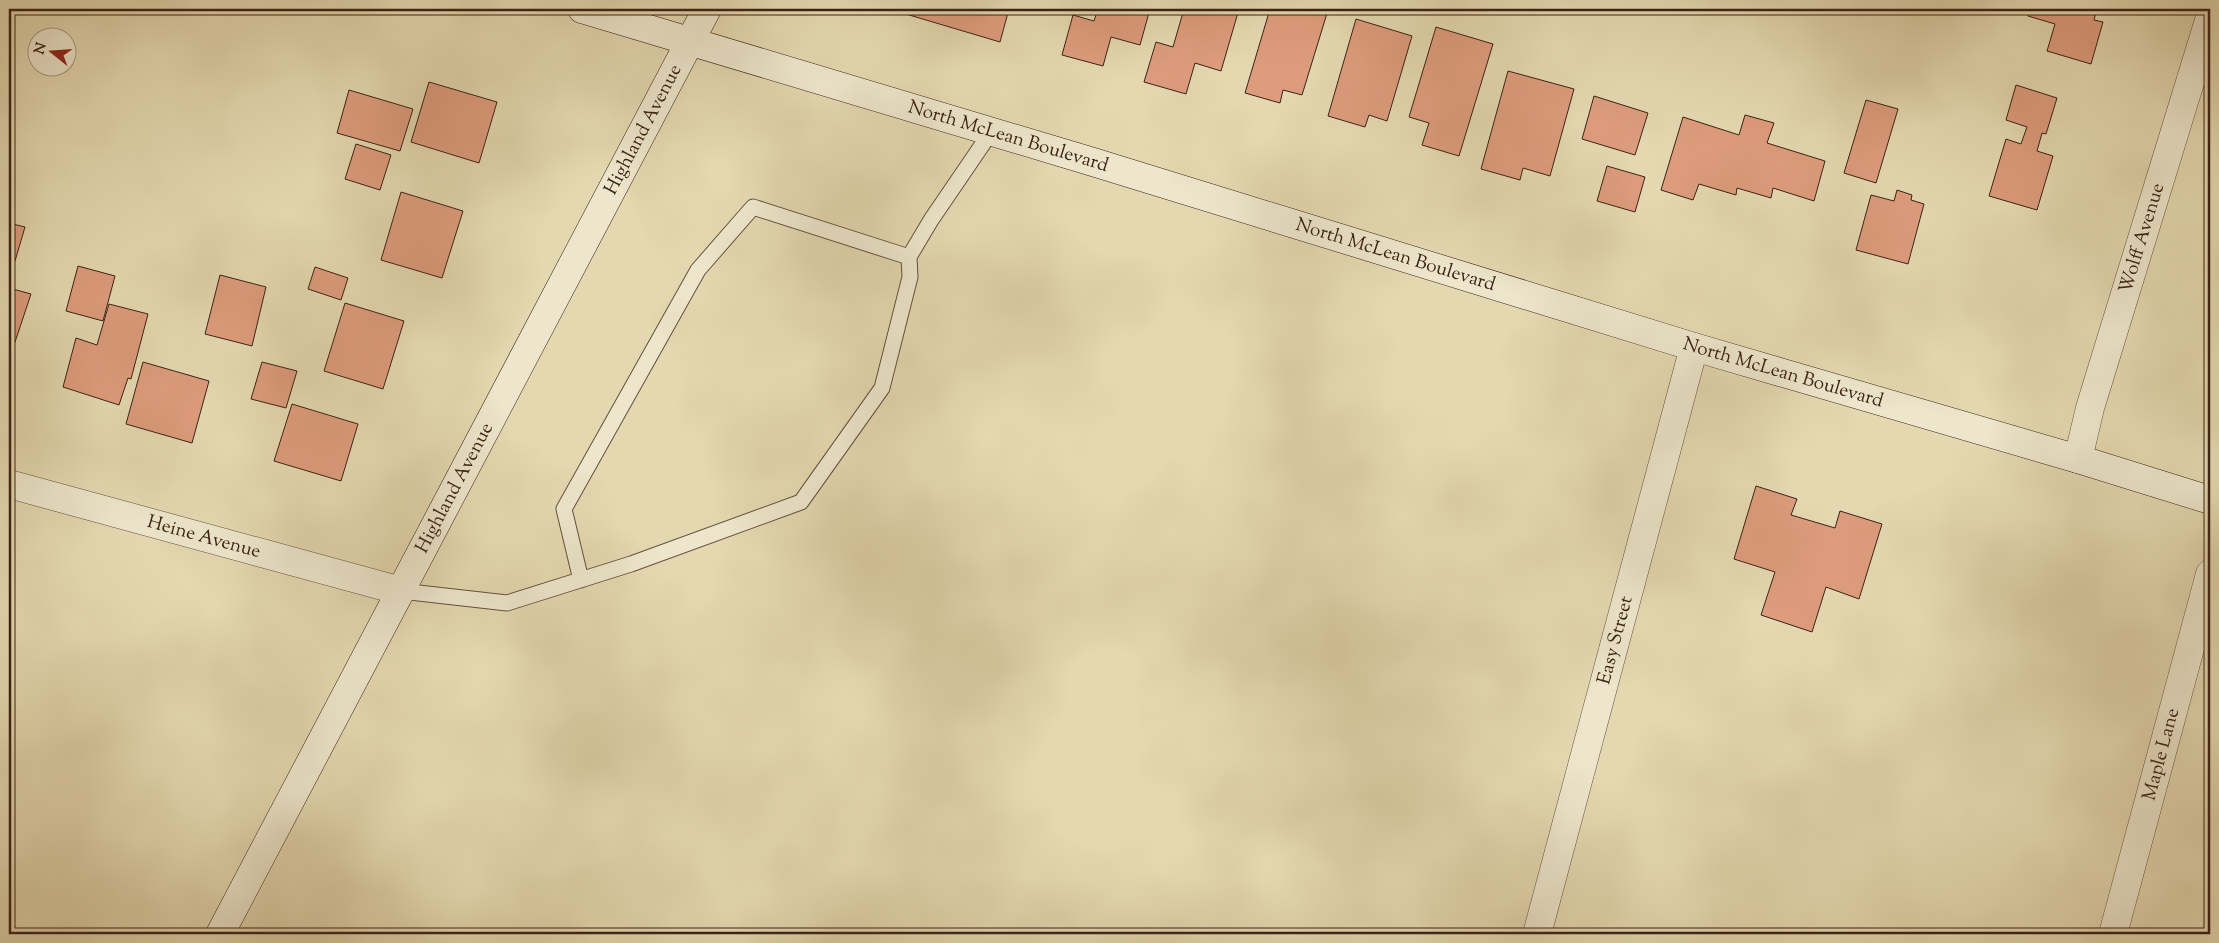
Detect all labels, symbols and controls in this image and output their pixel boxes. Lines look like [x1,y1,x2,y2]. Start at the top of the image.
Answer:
north arrow [28,28,78,78]
text: N [30,41,53,57]
street label: Highland Avenue [598,59,689,200]
street label: North McLean Boulevard [905,94,1112,180]
street label: Wolff Avenue [2112,180,2172,297]
street label: North McLean Boulevard [1292,212,1499,299]
street label: North McLean Boulevard [1679,331,1887,415]
street label: Highland Avenue [409,418,500,558]
street label: Heine Avenue [144,509,264,566]
street label: Easy Street [1591,593,1640,687]
street label: Maple Lane [2136,705,2187,804]

